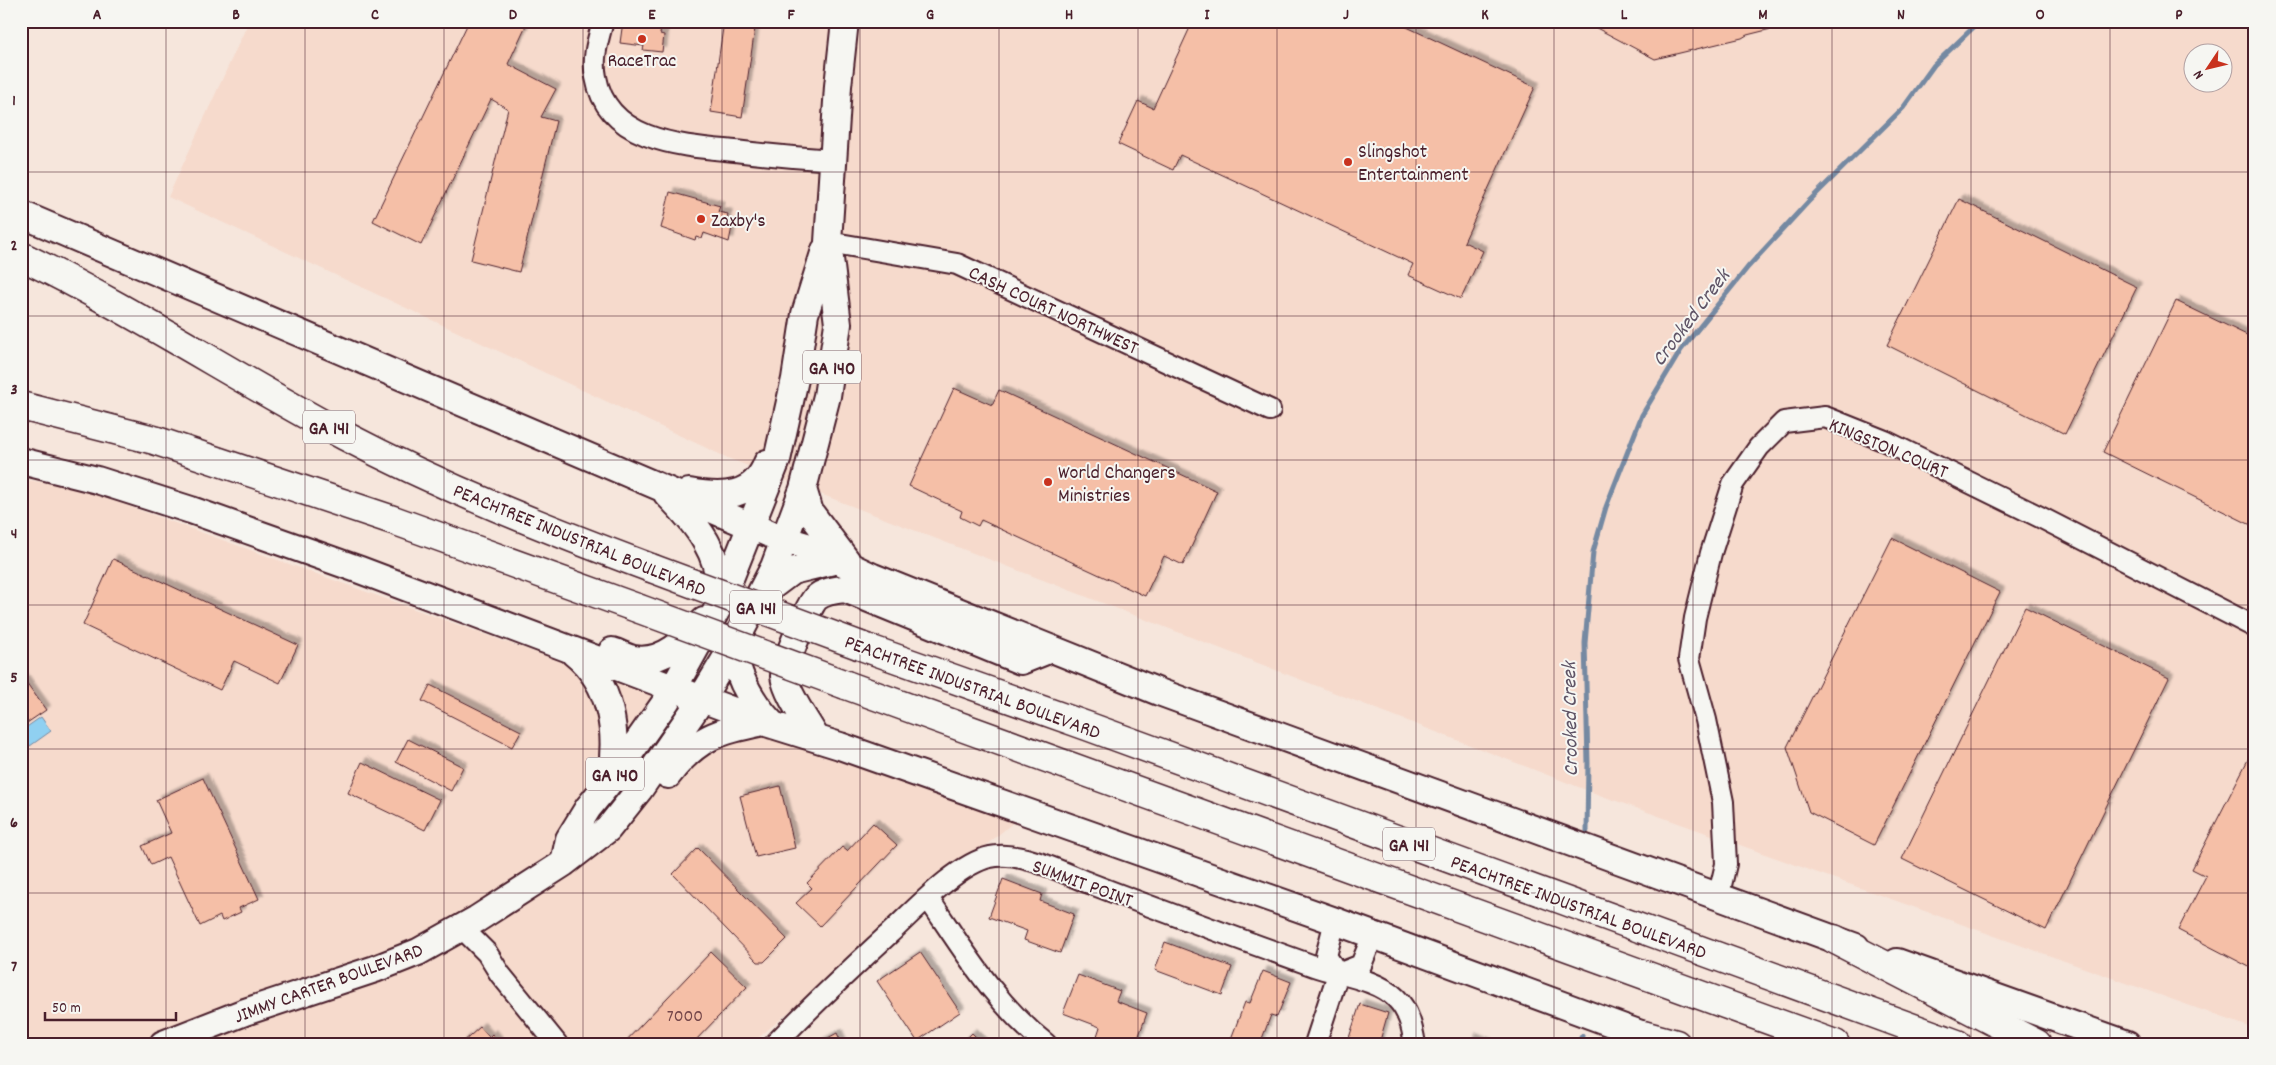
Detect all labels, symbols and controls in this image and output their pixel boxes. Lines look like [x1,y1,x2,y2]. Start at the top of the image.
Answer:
text: A [93,4,102,27]
text: B [232,4,240,27]
text: C [371,4,379,27]
text: D [509,4,518,27]
text: E [648,4,656,27]
text: F [787,4,795,27]
text: G [926,4,934,27]
text: H [1065,4,1073,27]
text: I [1205,4,1211,27]
text: J [1343,4,1349,27]
text: K [1481,4,1489,27]
text: L [1621,4,1628,27]
text: M [1758,4,1768,27]
text: N [1897,4,1905,27]
text: O [2035,4,2045,27]
text: P [2175,4,2183,27]
marker: RaceTrac [636,33,648,45]
north arrow [2184,42,2234,92]
place label: RaceTrac [608,48,676,76]
text: N [2189,66,2209,83]
text: 1 [12,90,16,113]
place label: Slingshot Entertainment [1358,139,1469,190]
marker: Slingshot Entertainment [1342,156,1354,168]
place label: Zaxby's [711,208,766,236]
marker: Zaxby's [695,213,707,225]
text: 2 [11,235,18,258]
street label: CASH COURT NORTHWEST [963,260,1142,363]
water label: Crooked Creek [1646,262,1740,374]
road number: GA 140 [803,351,861,384]
text: 3 [10,379,18,402]
road number: GA 141 [303,411,355,444]
street label: KINGSTON COURT [1824,412,1952,487]
place label: World Changers Ministries [1058,460,1176,511]
marker: World Changers Ministries [1042,476,1054,488]
street label: PEACHTREE INDUSTRIAL BOULEVARD [448,478,710,605]
text: 4 [11,523,17,546]
road number: GA 141 [730,590,782,624]
street label: PEACHTREE INDUSTRIAL BOULEVARD [840,629,1104,748]
water label: Crooked Creek [1556,659,1588,777]
text: 5 [10,667,18,690]
road number: GA 140 [586,758,644,791]
text: 6 [10,812,18,835]
road number: GA 141 [1383,828,1435,861]
street label: PEACHTREE INDUSTRIAL BOULEVARD [1446,849,1710,968]
street label: SUMMIT POINT [1028,854,1136,916]
street label: JIMMY CARTER BOULEVARD [231,938,427,1032]
text: 7 [11,956,17,979]
scale bar [45,990,176,1022]
text: 50 m [52,998,81,1020]
house number: 7000 [667,1005,703,1030]

